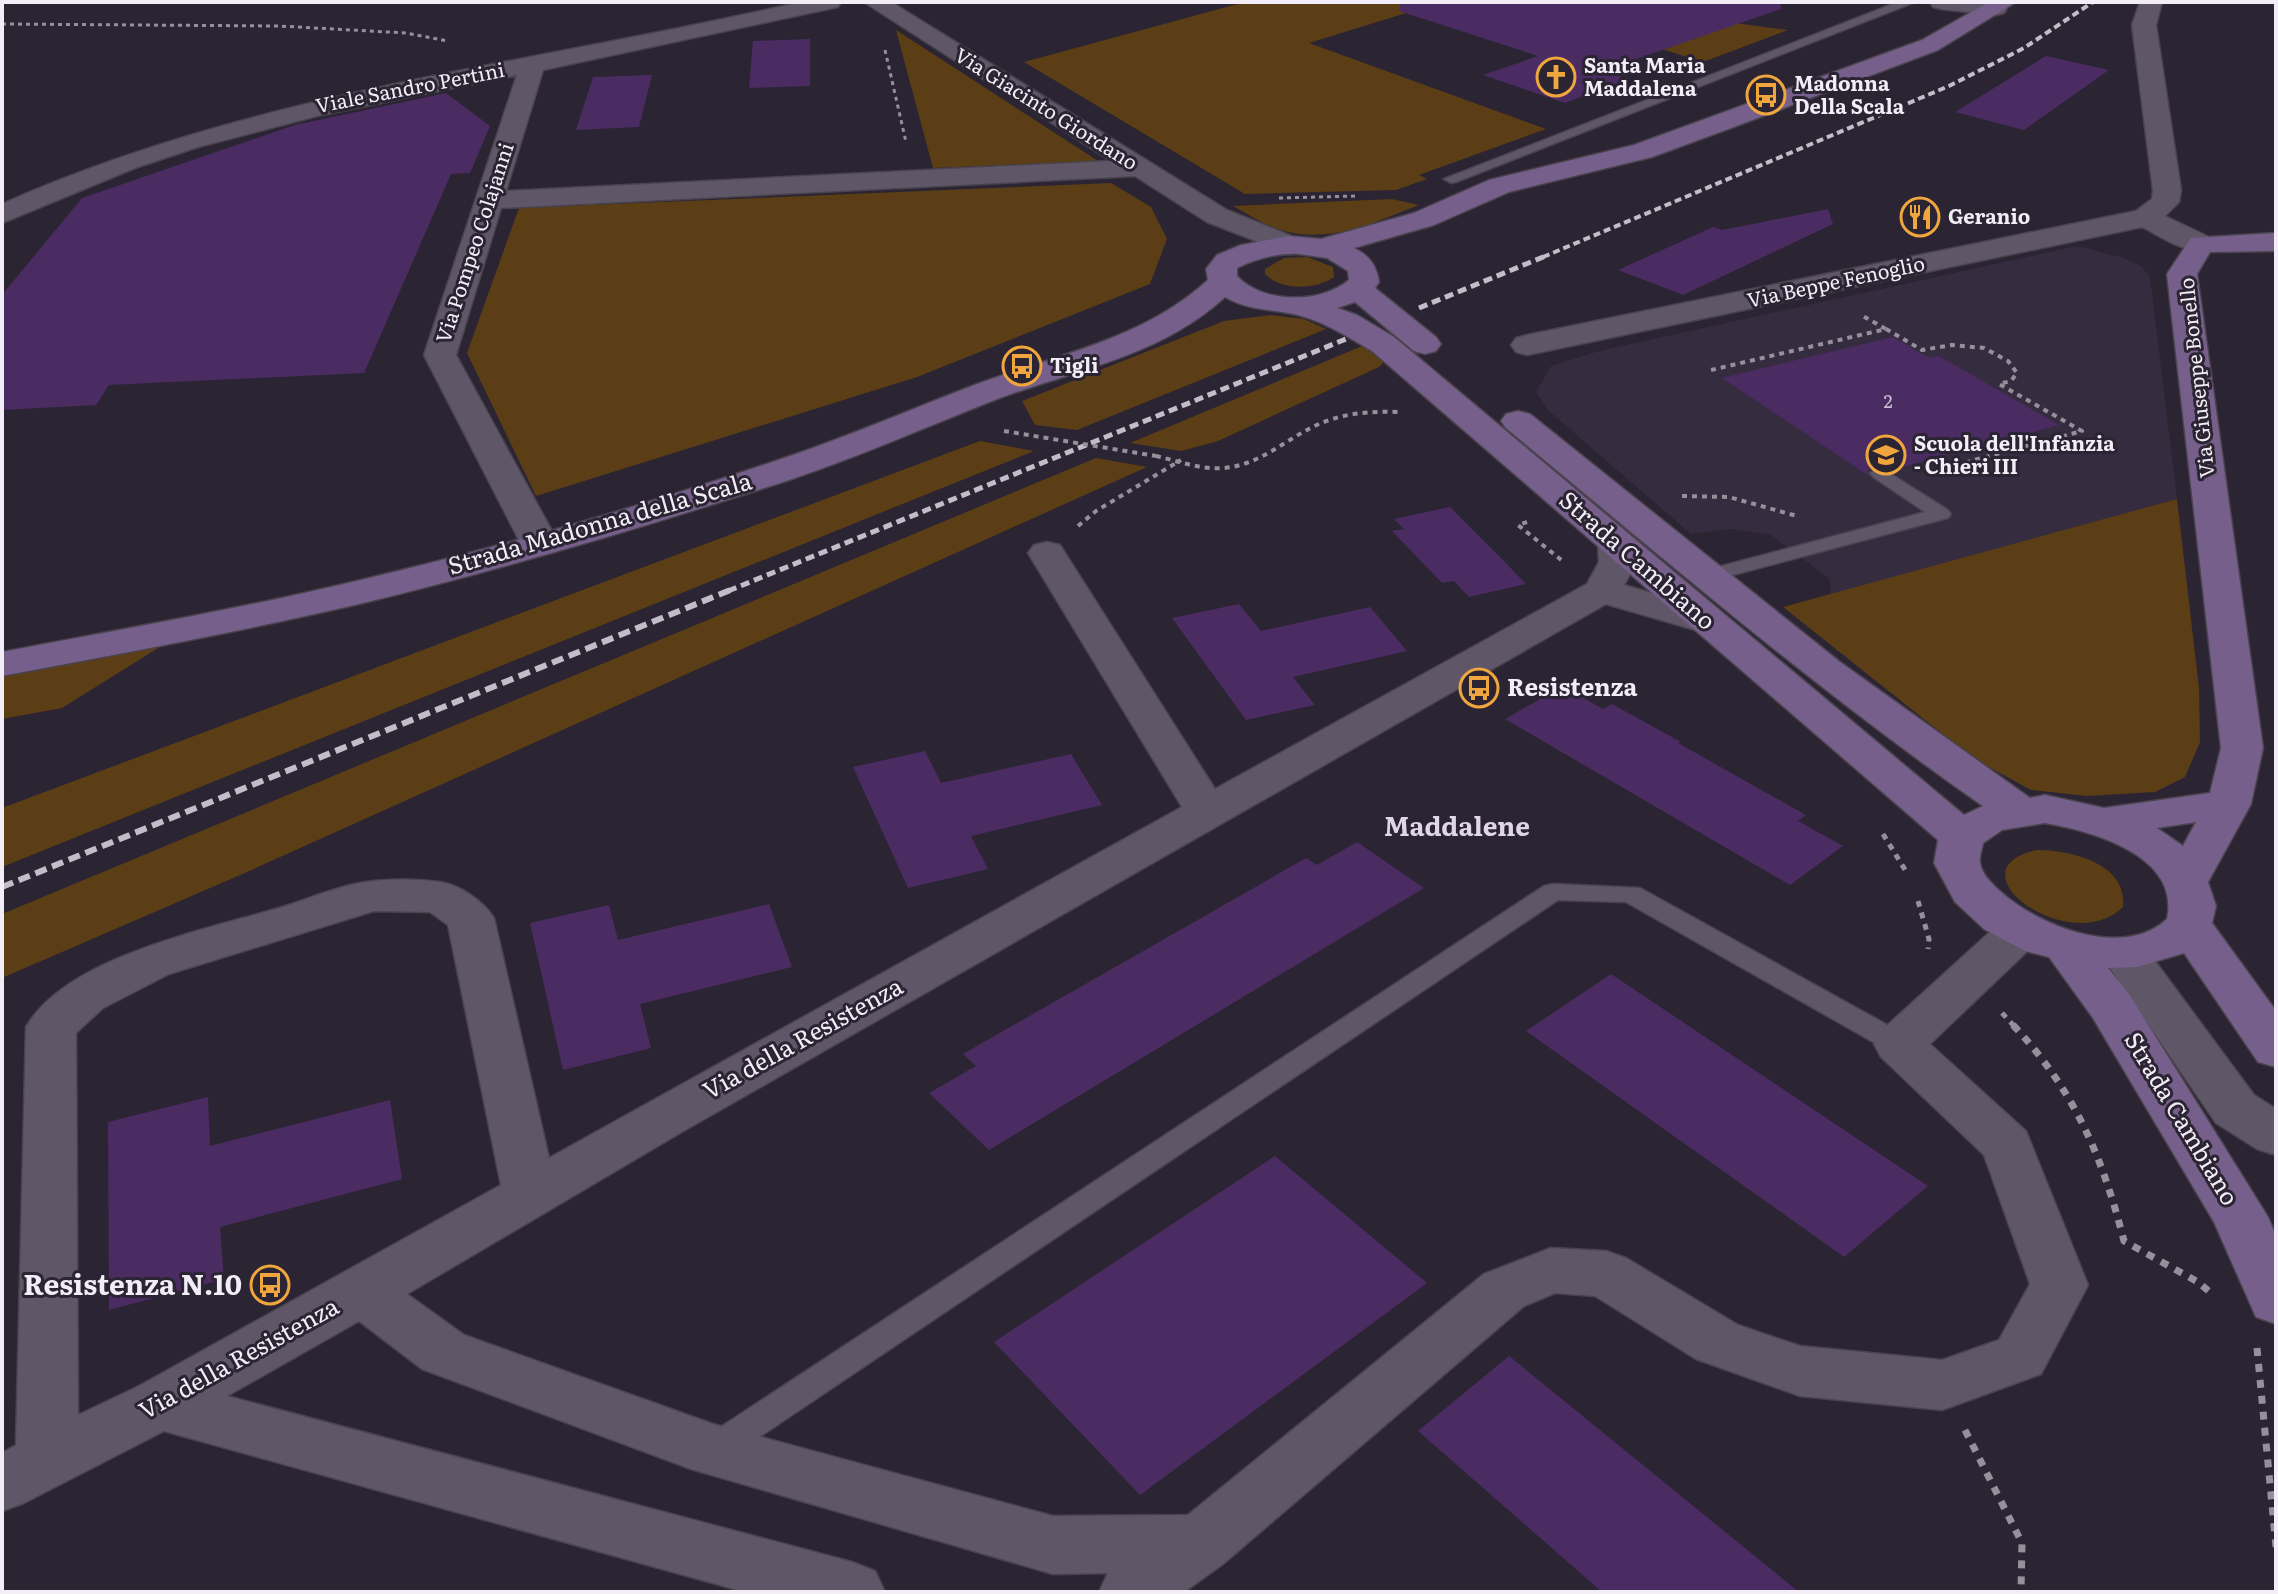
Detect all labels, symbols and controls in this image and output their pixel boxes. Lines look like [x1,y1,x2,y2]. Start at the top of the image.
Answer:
street label: Via Giacinto Giordano [949,39,1145,176]
place label: Santa Maria Maddalena [1584,49,1706,102]
street label: Viale Sandro Pertini [313,53,507,119]
church icon: Santa Maria Maddalena [1535,56,1577,98]
place label: Madonna Della Scala [1794,67,1905,120]
bus stop icon: Madonna Della Scala [1745,74,1787,116]
street label: Via Pompeo Colajanni [427,138,520,346]
restaurant icon: Geranio [1899,196,1941,238]
place label: Geranio [1948,200,2030,230]
street label: Via Beppe Fenoglio [1744,247,1927,314]
street label: Via Giuseppe Bonello [2170,277,2220,480]
bus stop icon: Tigli [1001,345,1043,387]
place label: Tigli [1050,349,1099,379]
house number: 2 [1883,387,1893,414]
place label: Scuola dell'Infanzia - Chieri III [1914,427,2115,480]
school or university icon: Scuola dell'Infanzia - Chieri III [1865,434,1907,476]
street label: Strada Madonna della Scala [443,461,755,582]
street label: Strada Cambiano [1553,481,1724,637]
bus stop icon: Resistenza [1458,667,1500,709]
place label: Resistenza [1507,668,1637,703]
district label: Maddalene [1384,805,1530,844]
street label: Via della Resistenza [695,967,908,1106]
street label: Strada Cambiano [2117,1024,2249,1211]
place label: Resistenza N.10 [23,1262,242,1304]
bus stop icon: Resistenza N.10 [249,1264,291,1306]
street label: Via della Resistenza [131,1287,344,1426]

